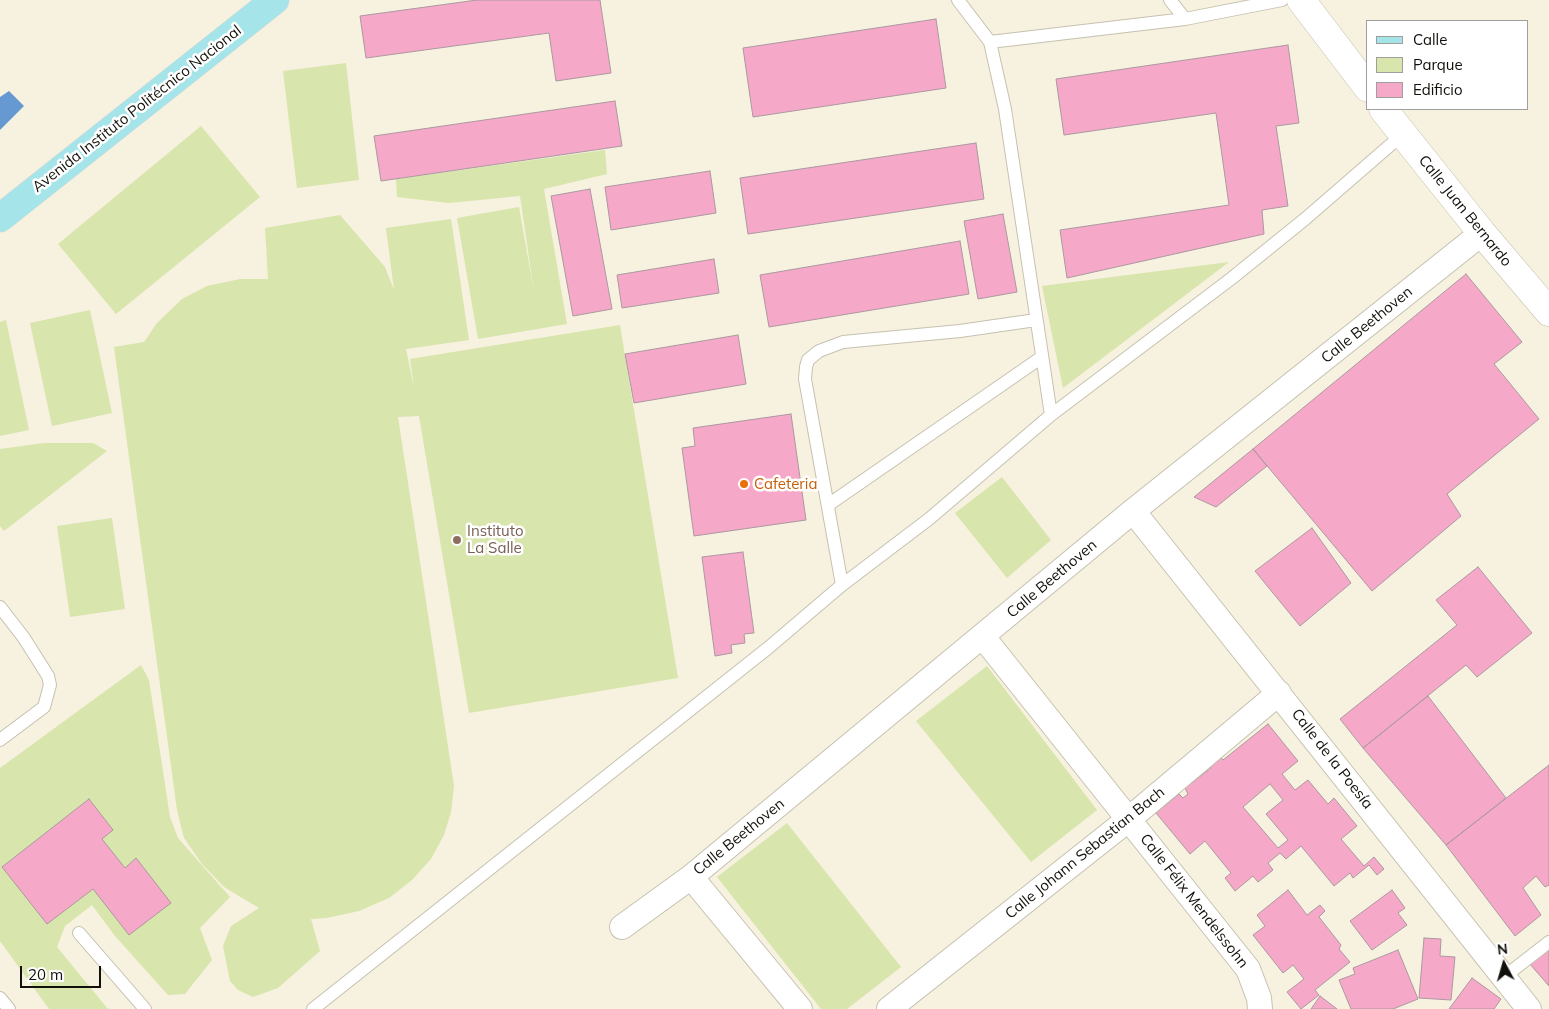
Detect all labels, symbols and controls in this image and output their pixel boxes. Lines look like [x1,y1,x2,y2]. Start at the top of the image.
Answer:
legend [1366,20,1529,110]
street label: Avenida Instituto Politécnico Nacional [29,22,245,196]
text: Calle [1413,30,1447,49]
text: Parque [1413,55,1463,74]
text: Edificio [1413,80,1463,99]
street label: Calle Juan Bernardo [1415,152,1515,270]
street label: Calle Beethoven [1318,283,1416,367]
place label: Cafeteria [754,475,817,493]
marker: Cafeteria [738,478,750,490]
place label: Instituto La Salle [467,522,524,557]
marker: Instituto La Salle [451,534,463,546]
street label: Calle Beethoven [1003,536,1101,622]
street label: Calle de la Poesía [1287,705,1377,813]
street label: Calle Johann Sebastian Bach [1002,783,1168,923]
street label: Calle Beethoven [690,795,788,879]
street label: Calle Félix Mendelssohn [1136,830,1252,972]
north arrow [1479,939,1529,989]
text: N [1496,940,1509,959]
scale bar [22,956,104,988]
text: 20 m [28,965,63,984]

